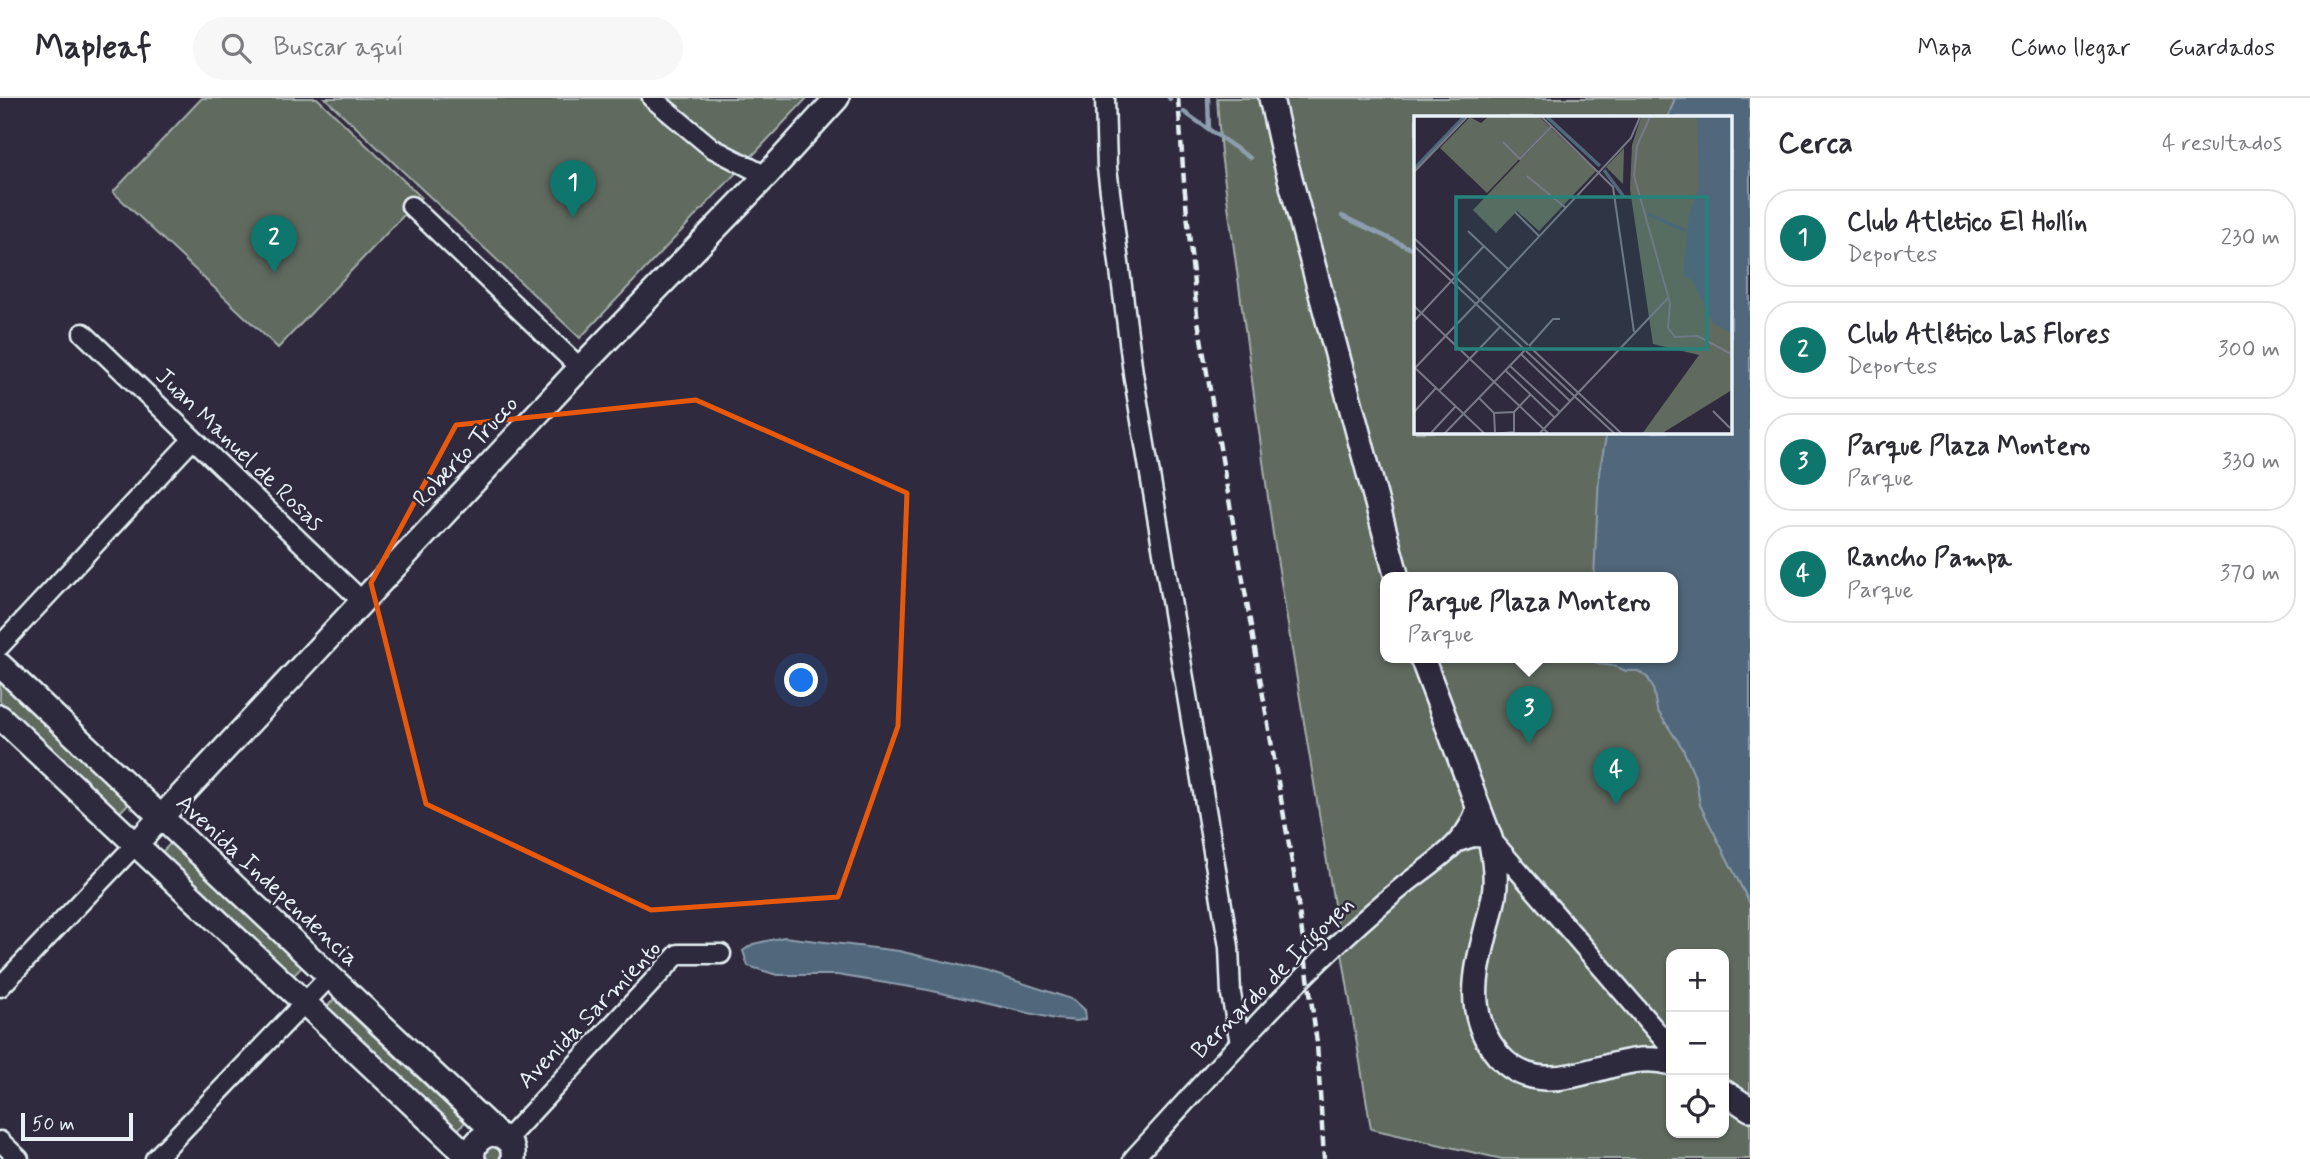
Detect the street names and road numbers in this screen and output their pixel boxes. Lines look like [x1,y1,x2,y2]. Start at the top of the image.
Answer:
street label: Juan Manuel de Rosas [148,361,330,539]
street label: Roberto Trucco [406,390,526,514]
street label: Avenida Independencia [169,788,365,974]
street label: Bernardo de Irigoyen [1185,890,1363,1068]
street label: Avenida Sarmiento [511,934,669,1096]

